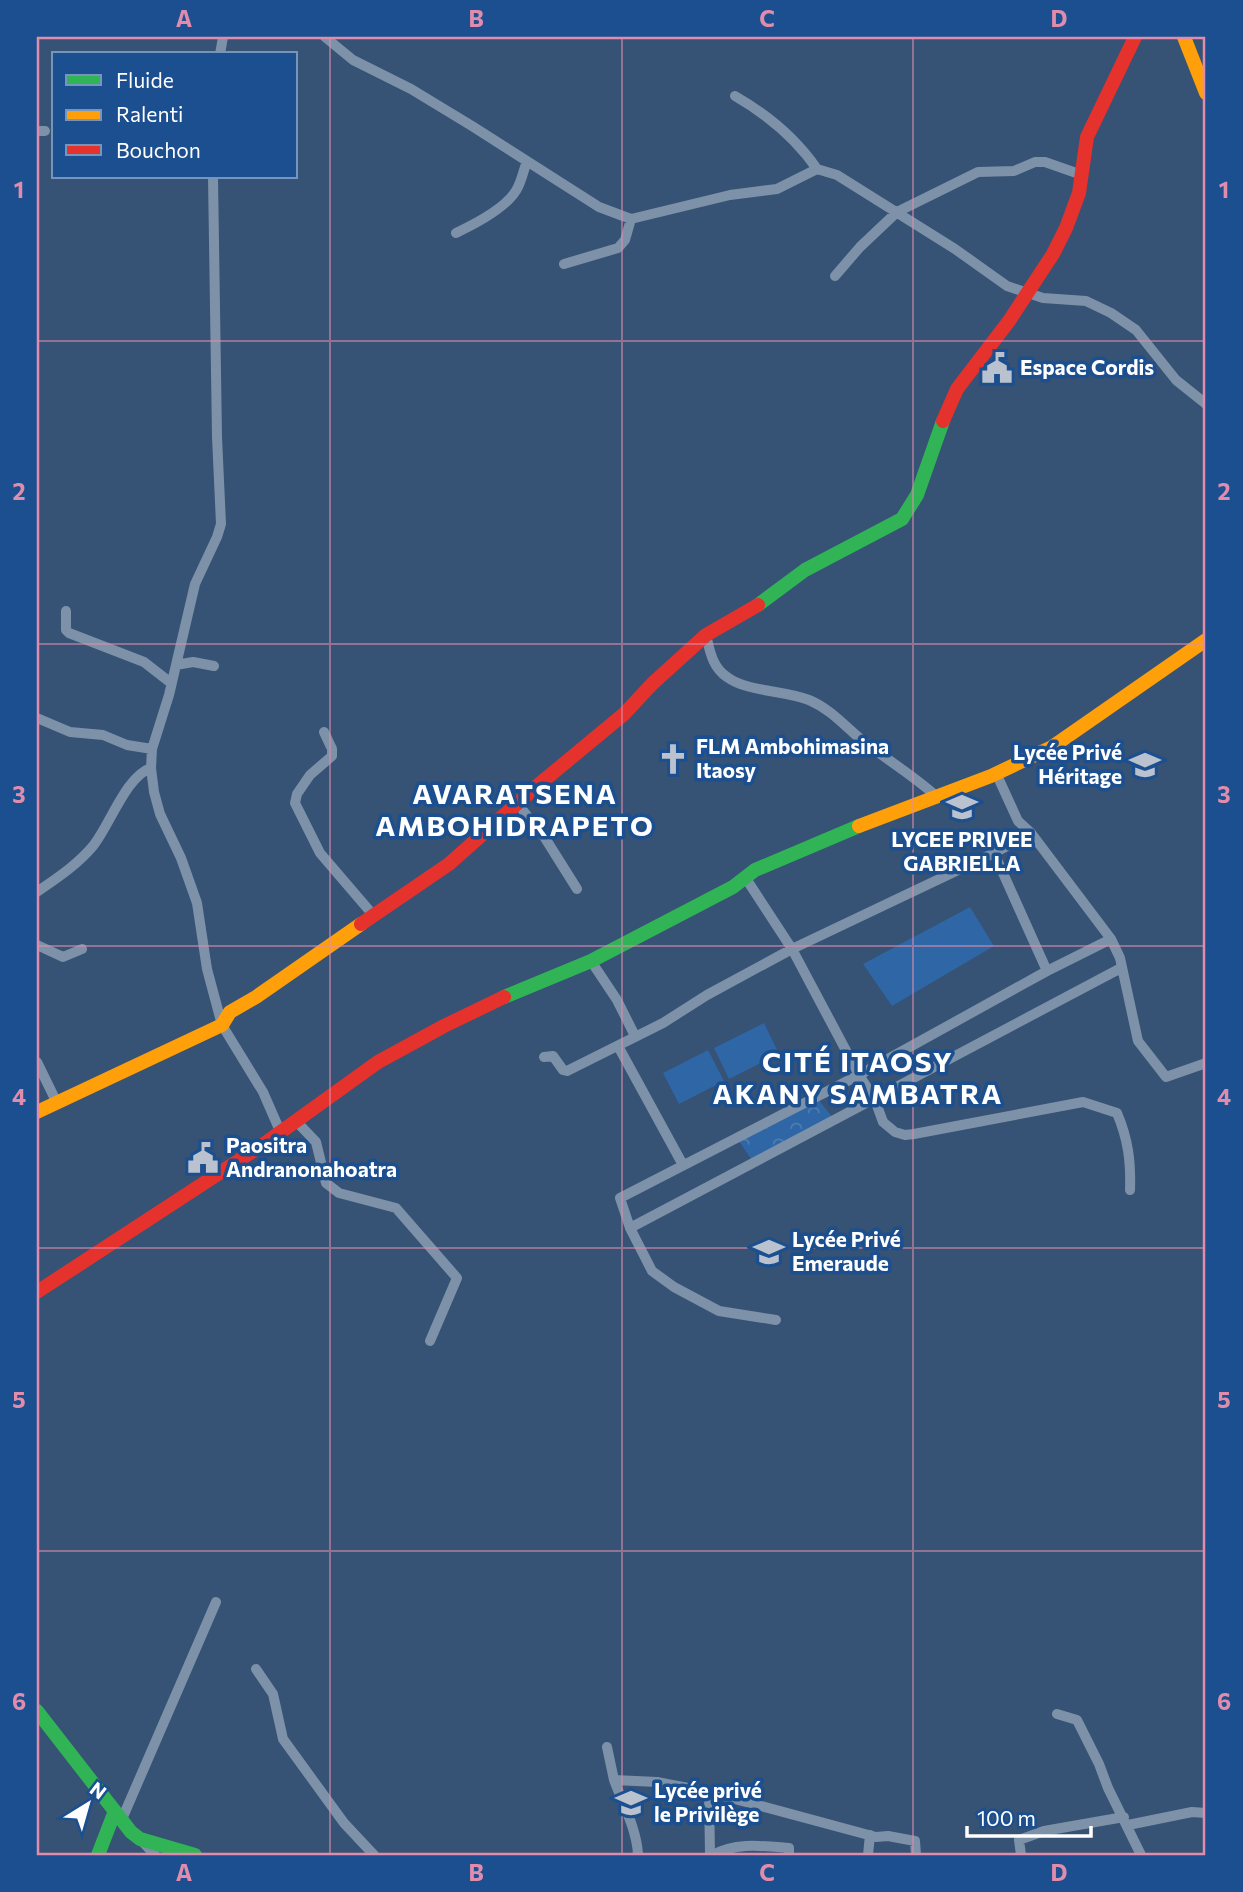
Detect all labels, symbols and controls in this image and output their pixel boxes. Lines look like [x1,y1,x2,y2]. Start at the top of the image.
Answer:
text: A [176,4,193,32]
text: B [468,4,484,32]
text: C [759,4,775,32]
text: D [1051,4,1068,32]
legend [52,52,298,178]
text: Fluide [116,67,174,92]
text: Ralenti [116,101,183,126]
text: Bouchon [116,137,201,162]
text: 1 [14,175,24,203]
text: 1 [1219,175,1229,203]
public building icon: Espace Cordis [980,351,1014,385]
place label: Espace Cordis [1020,354,1154,379]
text: 2 [12,477,26,505]
text: 2 [1217,477,1231,505]
place label: FLM Ambohimasina Itaosy [696,733,889,782]
place label: Lycée Privé Héritage [1013,739,1122,788]
church icon: FLM Ambohimasina Itaosy [656,742,690,776]
school or university icon: Lycée Privé Héritage [1128,748,1162,782]
district label: AVARATSENA AMBOHIDRAPETO [375,776,655,842]
text: 3 [12,780,26,808]
text: 3 [1217,780,1231,808]
school or university icon: LYCEE PRIVEE GABRIELLA [945,790,979,824]
place label: LYCEE PRIVEE GABRIELLA [891,826,1033,875]
district label: CITÉ ITAOSY AKANY SAMBATRA [713,1044,1003,1110]
text: 4 [12,1082,26,1110]
text: 4 [1217,1082,1231,1110]
place label: Paositra Andranonahoatra [226,1132,397,1181]
public building icon: Paositra Andranonahoatra [186,1141,220,1175]
place label: Lycée Privé Emeraude [792,1226,901,1275]
school or university icon: Lycée Privé Emeraude [752,1235,786,1269]
text: 5 [12,1385,26,1413]
text: 5 [1217,1385,1231,1413]
text: 6 [12,1687,26,1715]
text: 6 [1217,1687,1231,1715]
north arrow [52,1770,122,1840]
text: N [86,1777,111,1804]
place label: Lycée privé le Privilège [654,1777,762,1826]
school or university icon: Lycée privé le Privilège [614,1786,648,1820]
scale bar [967,1794,1091,1838]
text: 100 m [977,1805,1036,1830]
text: A [176,1858,193,1886]
text: B [468,1858,484,1886]
text: C [759,1858,775,1886]
text: D [1051,1858,1068,1886]

